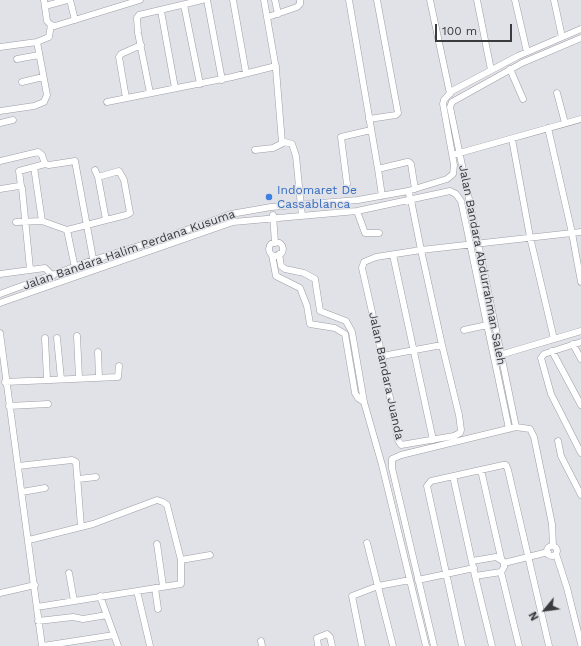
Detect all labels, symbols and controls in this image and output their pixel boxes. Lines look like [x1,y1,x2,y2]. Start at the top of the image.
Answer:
scale bar [437,16,514,42]
text: 100 m [442,24,477,38]
street label: Jalan Bandara Abdurrahman Saleh [455,164,509,366]
place label: Indomaret De Cassablanca [277,183,357,211]
marker: Indomaret De Cassablanca [264,192,274,202]
street label: Jalan Bandara Halim Perdana Kusuma [21,207,237,293]
street label: Jalan Bandara Juanda [365,311,407,441]
north arrow [525,590,565,630]
text: N [526,609,542,623]

